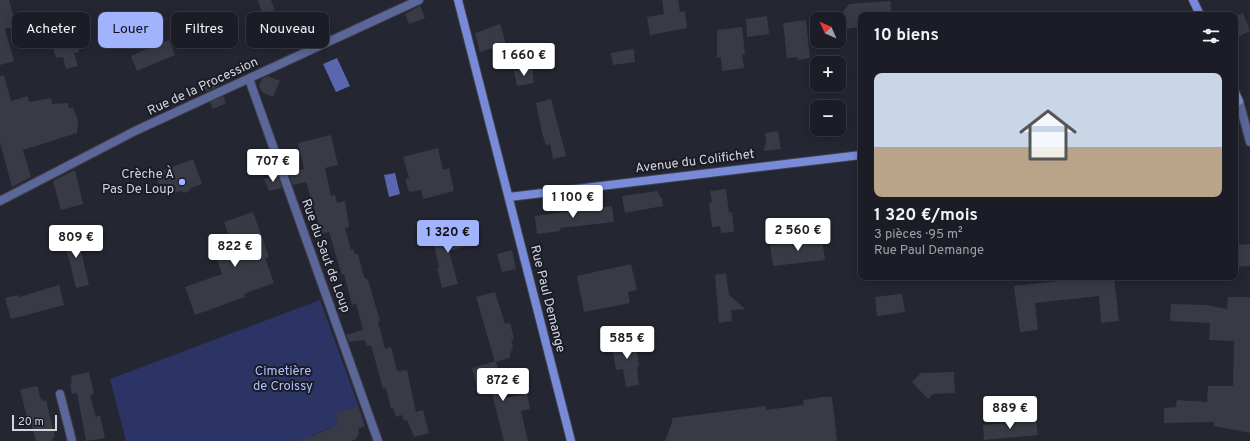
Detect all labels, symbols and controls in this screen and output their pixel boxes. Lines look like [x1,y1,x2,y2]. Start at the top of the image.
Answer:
chip: Acheter [12,12,90,48]
chip: Louer [98,12,163,48]
chip: Filtres [171,12,238,48]
chip: Nouveau [246,12,329,48]
north arrow [810,12,846,48]
map controls [810,12,846,136]
text: 10 biens [874,25,939,47]
icon: filters [1200,25,1222,47]
pin: 1 660 € [487,43,561,77]
text: 1 660 € [502,48,546,64]
street label: Rue de la Procession [145,54,261,120]
button: + [810,56,846,92]
icon: home [1012,99,1084,171]
button: − [810,100,846,136]
street label: Avenue du Colifichet [634,147,756,177]
pin: 707 € [245,149,301,183]
text: 707 € [256,154,290,170]
place label: Crèche À Pas De Loup [102,165,174,198]
marker: Crèche À Pas De Loup [177,177,187,187]
pin: 1 100 € [536,185,610,219]
text: 1 100 € [552,190,594,206]
street label: Rue du Saut de Loup [297,197,353,315]
text: 1 320 €/mois [874,205,978,227]
pin: 2 560 € [761,218,835,252]
pin: 1 320 € [411,220,485,254]
text: 2 560 € [774,223,822,239]
pin: 809 € [48,225,104,259]
text: 1 320 € [426,225,470,241]
text: 3 pièces · 95 m² [874,227,963,243]
text: 809 € [58,230,94,246]
pin: 822 € [207,234,263,268]
text: 822 € [217,239,253,255]
text: Rue Paul Demange [874,243,984,259]
street label: Rue Paul Demange [526,244,568,354]
pin: 585 € [599,326,655,360]
text: 585 € [609,331,645,347]
park label: Cimetière de Croissy [253,364,313,395]
pin: 872 € [475,368,531,402]
text: 872 € [486,373,520,389]
pin: 889 € [982,396,1038,430]
text: 889 € [992,401,1028,417]
scale bar [12,413,57,432]
text: 20 m [18,415,44,429]

